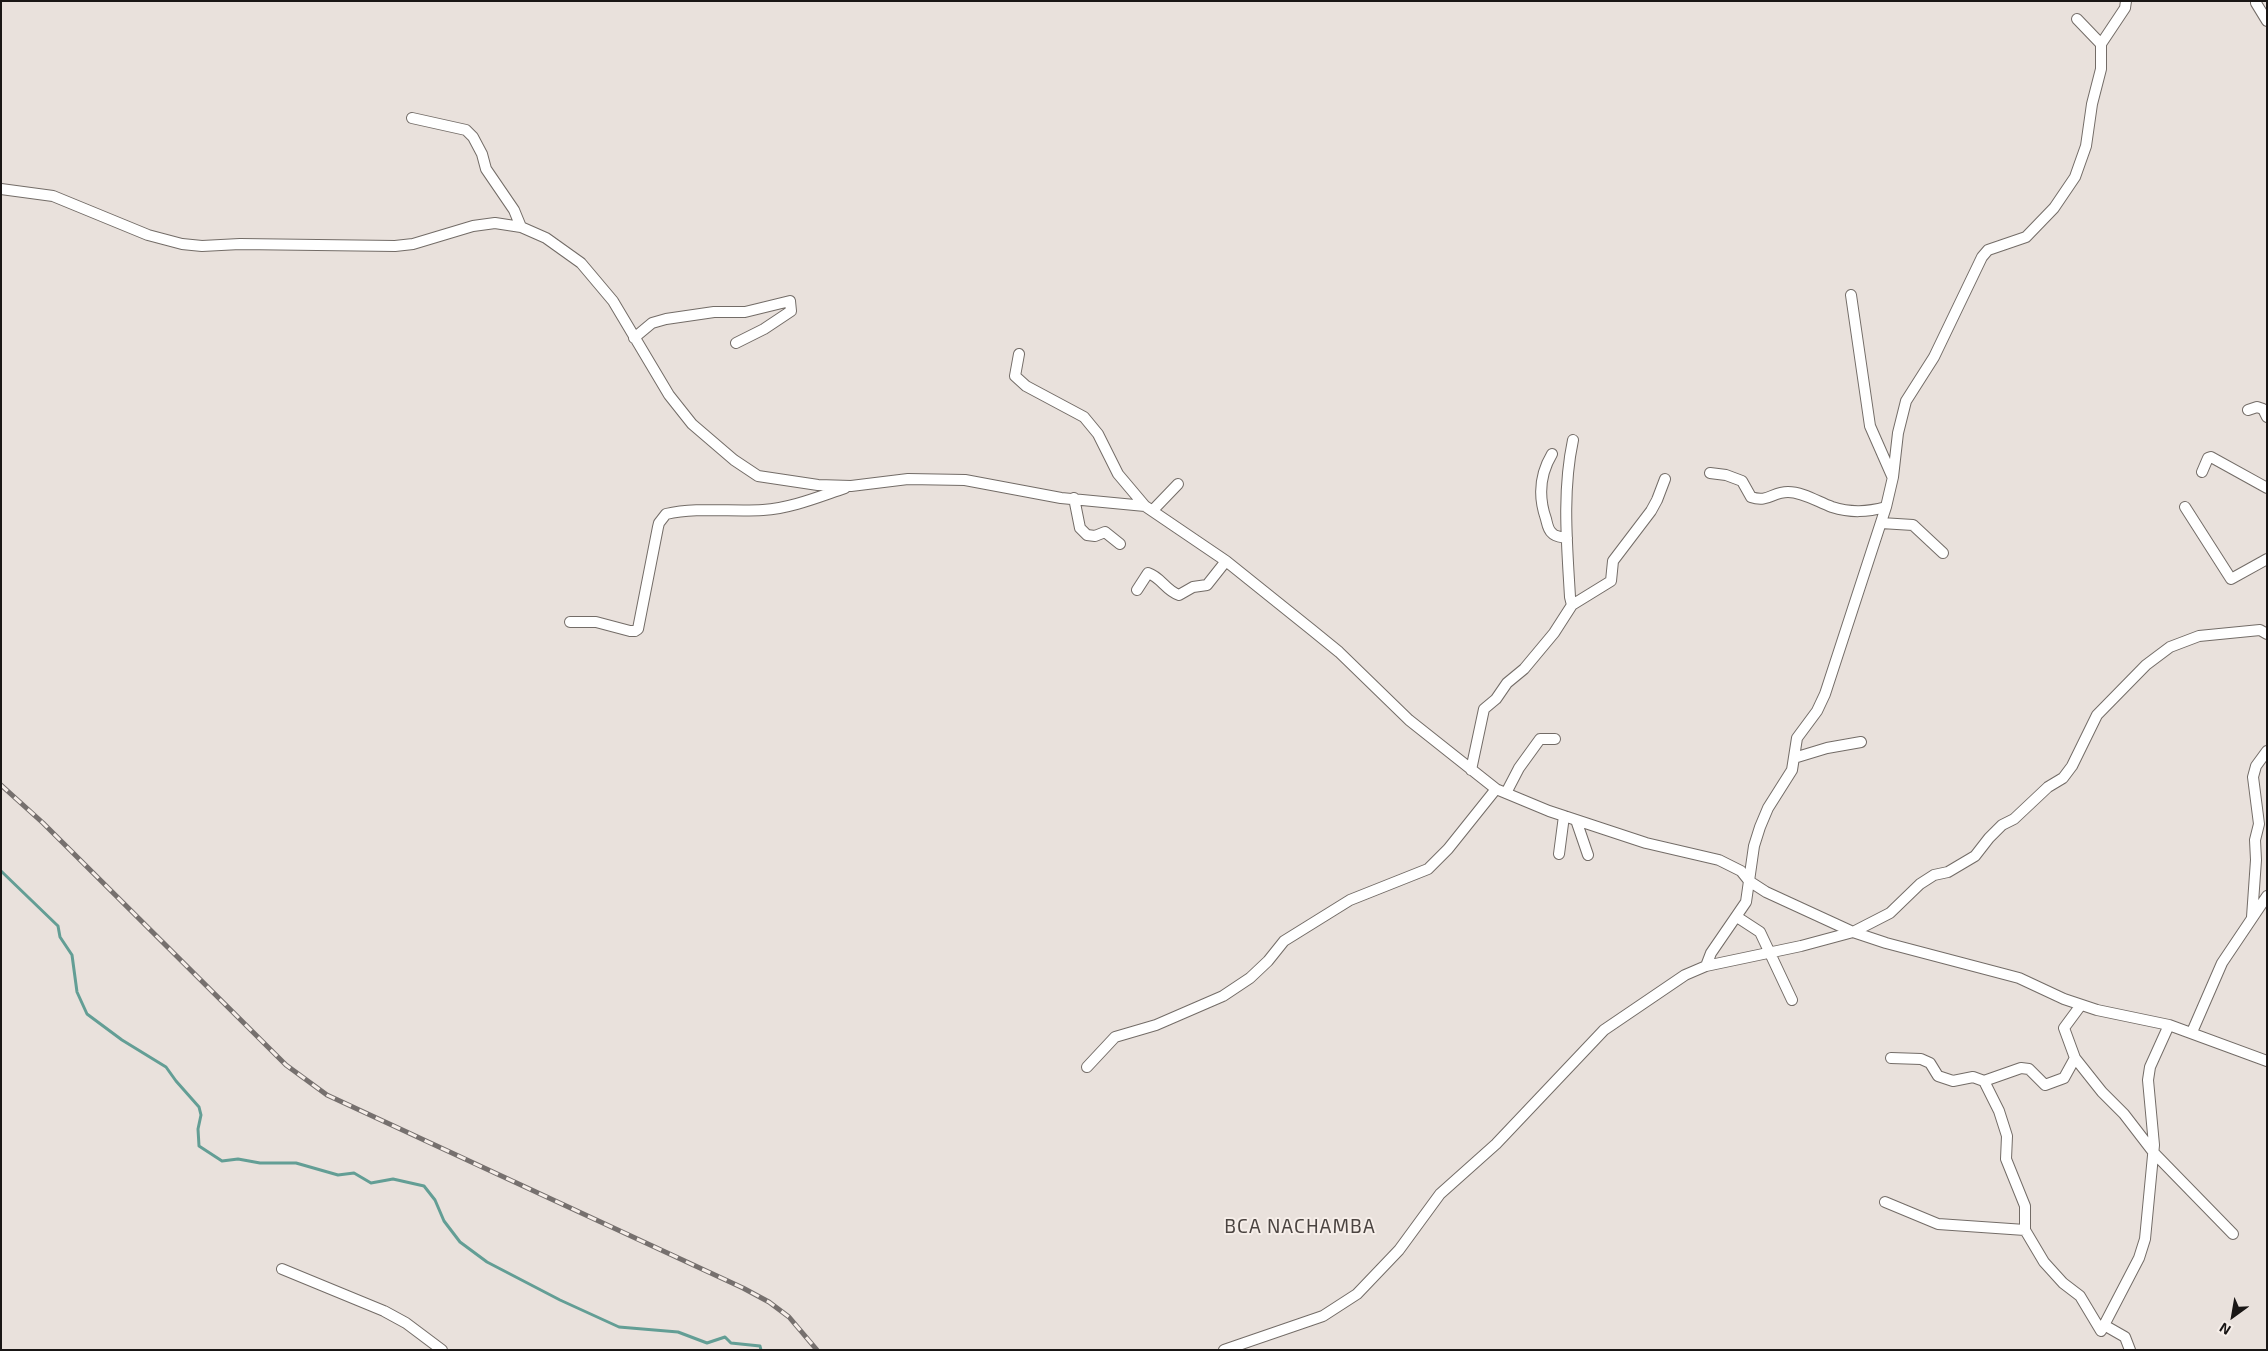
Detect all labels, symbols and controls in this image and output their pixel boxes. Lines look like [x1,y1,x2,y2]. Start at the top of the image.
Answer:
district label: BCA NACHAMBA [1223,1216,1377,1238]
north arrow [2208,1291,2258,1341]
text: N [2216,1319,2234,1339]

